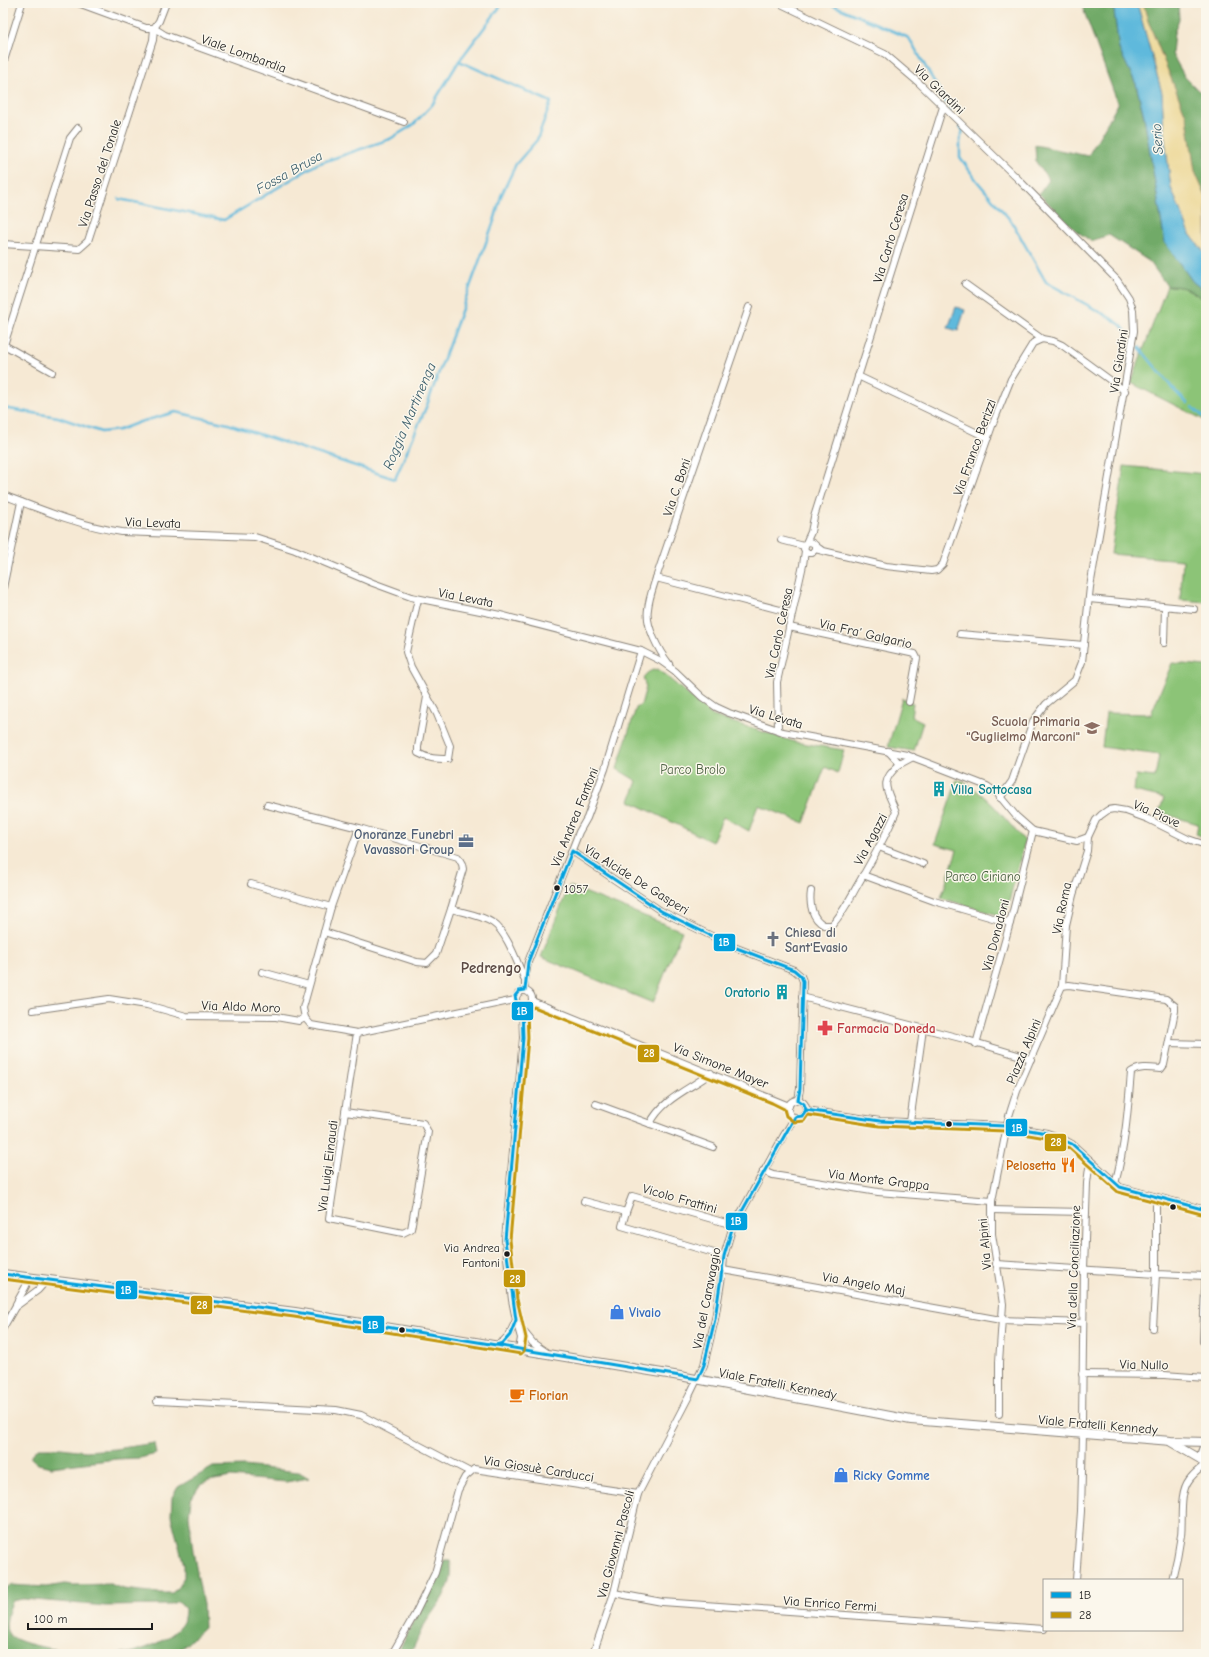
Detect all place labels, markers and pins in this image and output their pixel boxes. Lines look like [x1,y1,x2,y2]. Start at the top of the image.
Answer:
place label: Scuola Primaria "Guglielmo Marconi" [966,714,1080,744]
school or university icon: Scuola Primaria "Guglielmo Marconi" [1083,719,1101,737]
building icon: Villa Sottocasa [930,780,948,798]
place label: Villa Sottocasa [951,782,1032,797]
place label: Onoranze Funebri Vavassori Group [354,827,454,857]
office icon: Onoranze Funebri Vavassori Group [457,832,475,850]
place label: 1057 [564,882,589,896]
marker: 1057 [552,883,562,893]
place label: Chiesa di Sant'Evasio [785,925,848,955]
church icon: Chiesa di Sant'Evasio [764,930,782,948]
building icon: Oratorio [773,983,791,1001]
place label: Oratorio [724,985,770,1000]
pharmacy icon: Farmacia Doneda [816,1019,834,1037]
place label: Farmacia Doneda [837,1021,936,1036]
unlabelled marker [944,1119,954,1129]
restaurant icon: Pelosetta [1059,1156,1077,1174]
place label: Pelosetta [1006,1158,1056,1173]
unlabelled marker [1168,1202,1178,1212]
place label: Via Andrea Fantoni [444,1241,500,1270]
marker: Via Andrea Fantoni [502,1249,512,1259]
shop icon: Vivaio [608,1303,626,1321]
place label: Vivaio [629,1305,661,1320]
unlabelled marker [397,1325,407,1335]
cafe icon: Florian [508,1386,526,1404]
place label: Florian [529,1388,568,1403]
shop icon: Ricky Gomme [832,1466,850,1484]
place label: Ricky Gomme [853,1468,930,1483]

